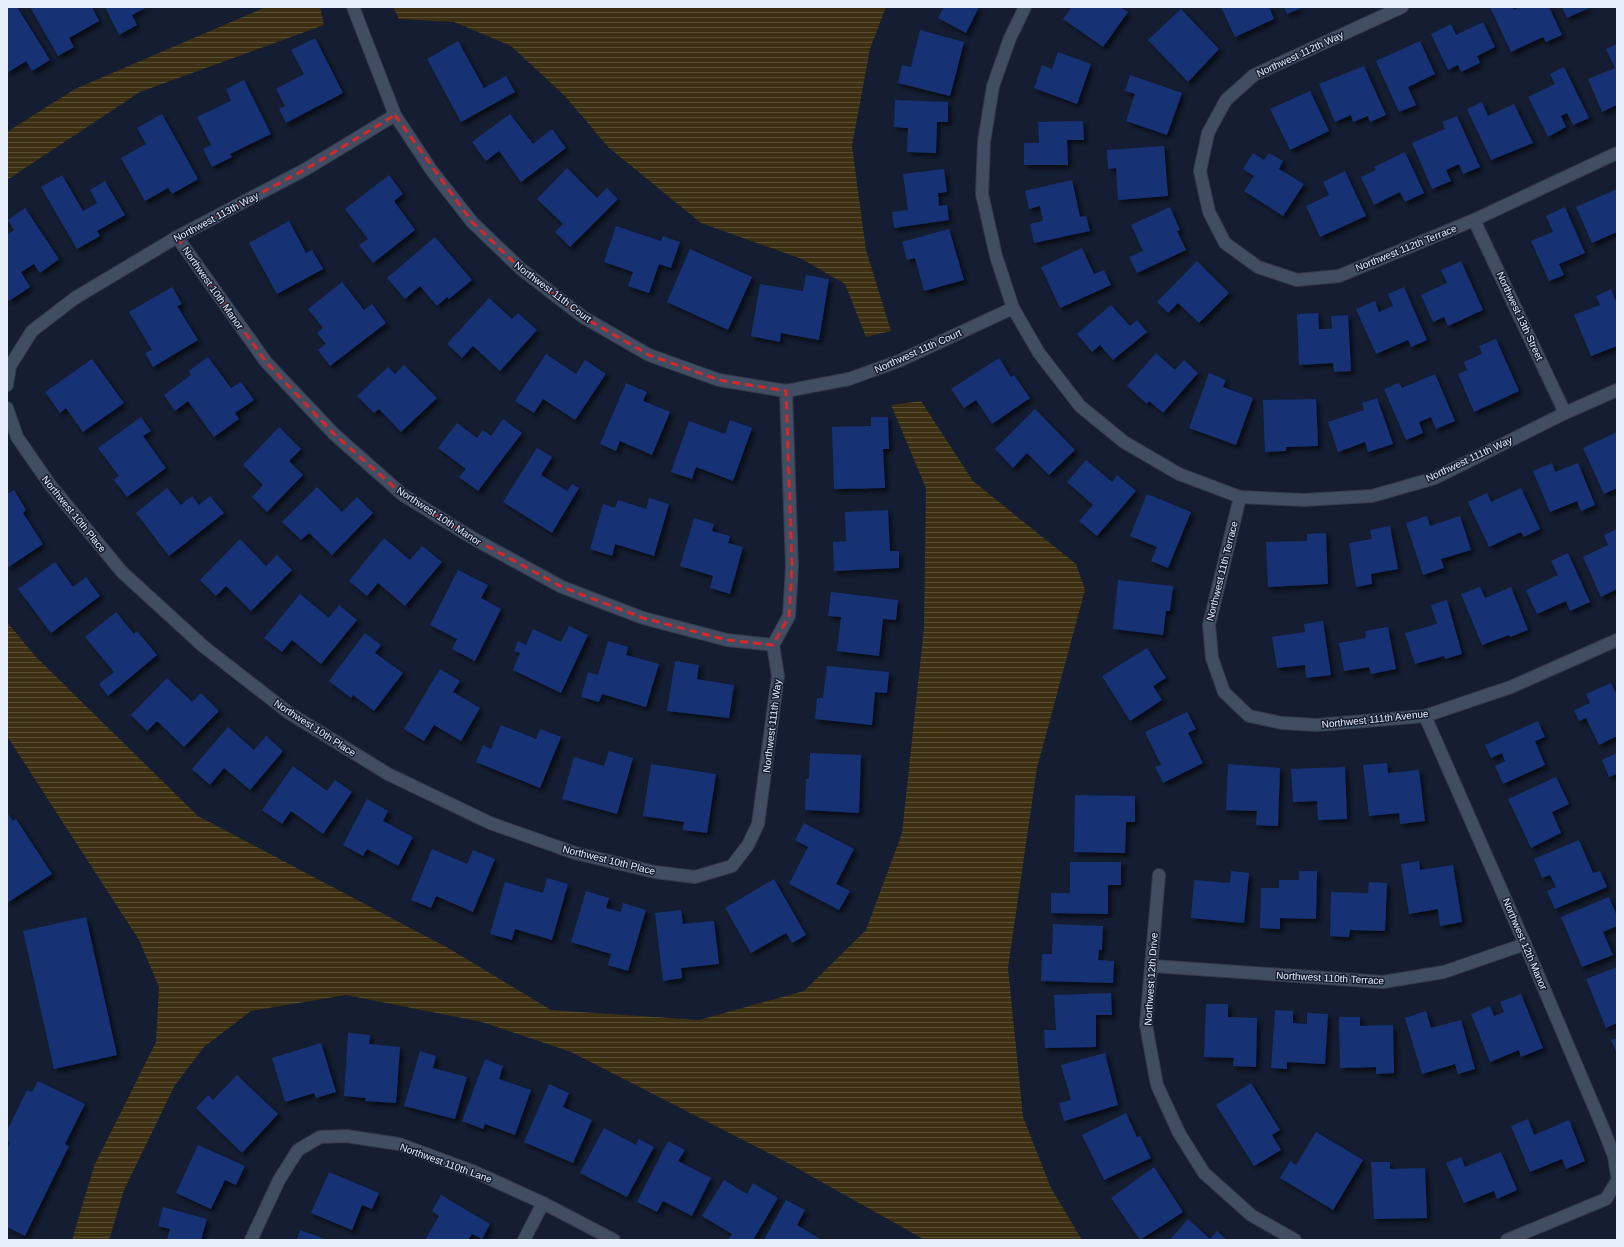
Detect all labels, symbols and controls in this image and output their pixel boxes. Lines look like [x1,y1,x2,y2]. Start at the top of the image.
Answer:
street label: Northwest 112th Way [1255,29,1345,79]
street label: Northwest 113th Way [172,190,260,244]
street label: Northwest 112th Terrace [1354,223,1459,273]
street label: Northwest 10th Manor [180,245,246,332]
street label: Northwest 11th Court [512,259,594,325]
street label: Northwest 13th Street [1495,270,1546,362]
street label: Northwest 11th Court [873,327,963,375]
street label: Northwest 111th Way [1424,434,1514,484]
street label: Northwest 10th Place [40,474,108,555]
street label: Northwest 10th Manor [395,485,484,548]
street label: Northwest 11th Terrace [1204,520,1240,622]
street label: Northwest 111th Way [761,679,783,773]
street label: Northwest 10th Place [272,697,358,759]
street label: Northwest 111th Avenue [1321,708,1429,730]
street label: Northwest 10th Place [562,843,657,877]
street label: Northwest 12th Manor [1501,897,1550,992]
street label: Northwest 12th Drive [1142,932,1160,1026]
street label: Northwest 110th Terrace [1276,970,1385,986]
street label: Northwest 110th Lane [398,1141,494,1185]

